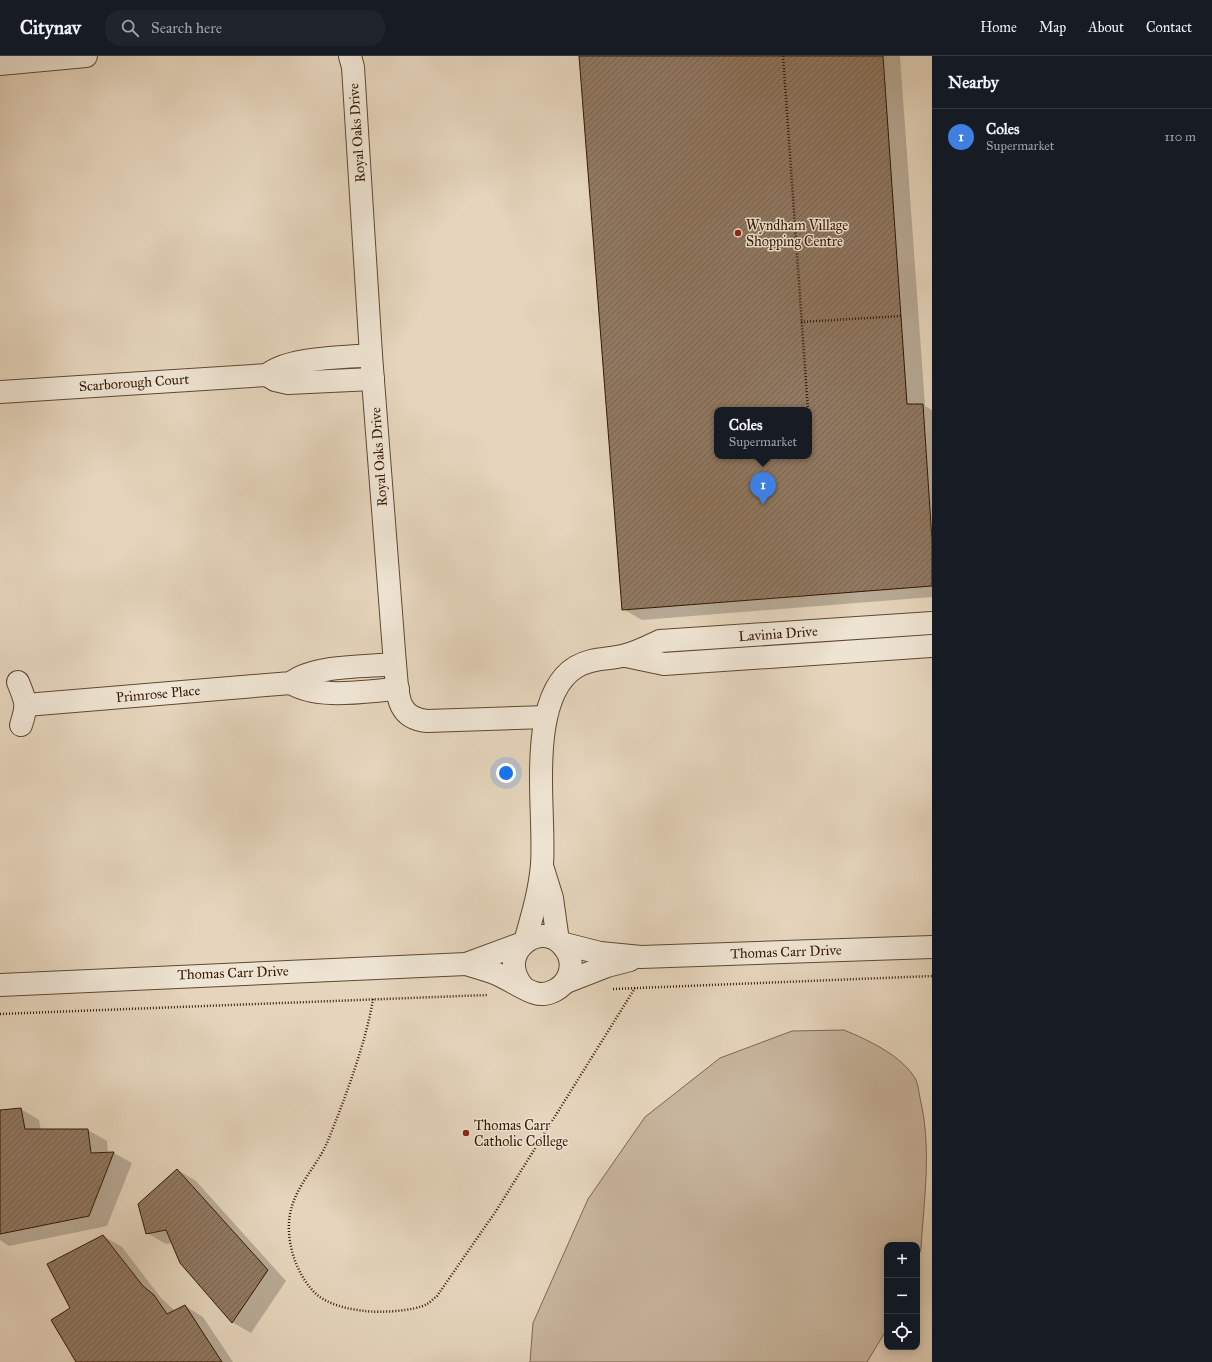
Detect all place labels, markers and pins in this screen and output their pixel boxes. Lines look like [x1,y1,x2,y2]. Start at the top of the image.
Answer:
place label: Wyndham Village Shopping Centre [746,217,848,250]
marker: Wyndham Village Shopping Centre [733,228,743,238]
pin: 1 [750,472,776,505]
place label: Thomas Carr Catholic College [474,1117,568,1150]
marker: Thomas Carr Catholic College [461,1128,471,1138]

